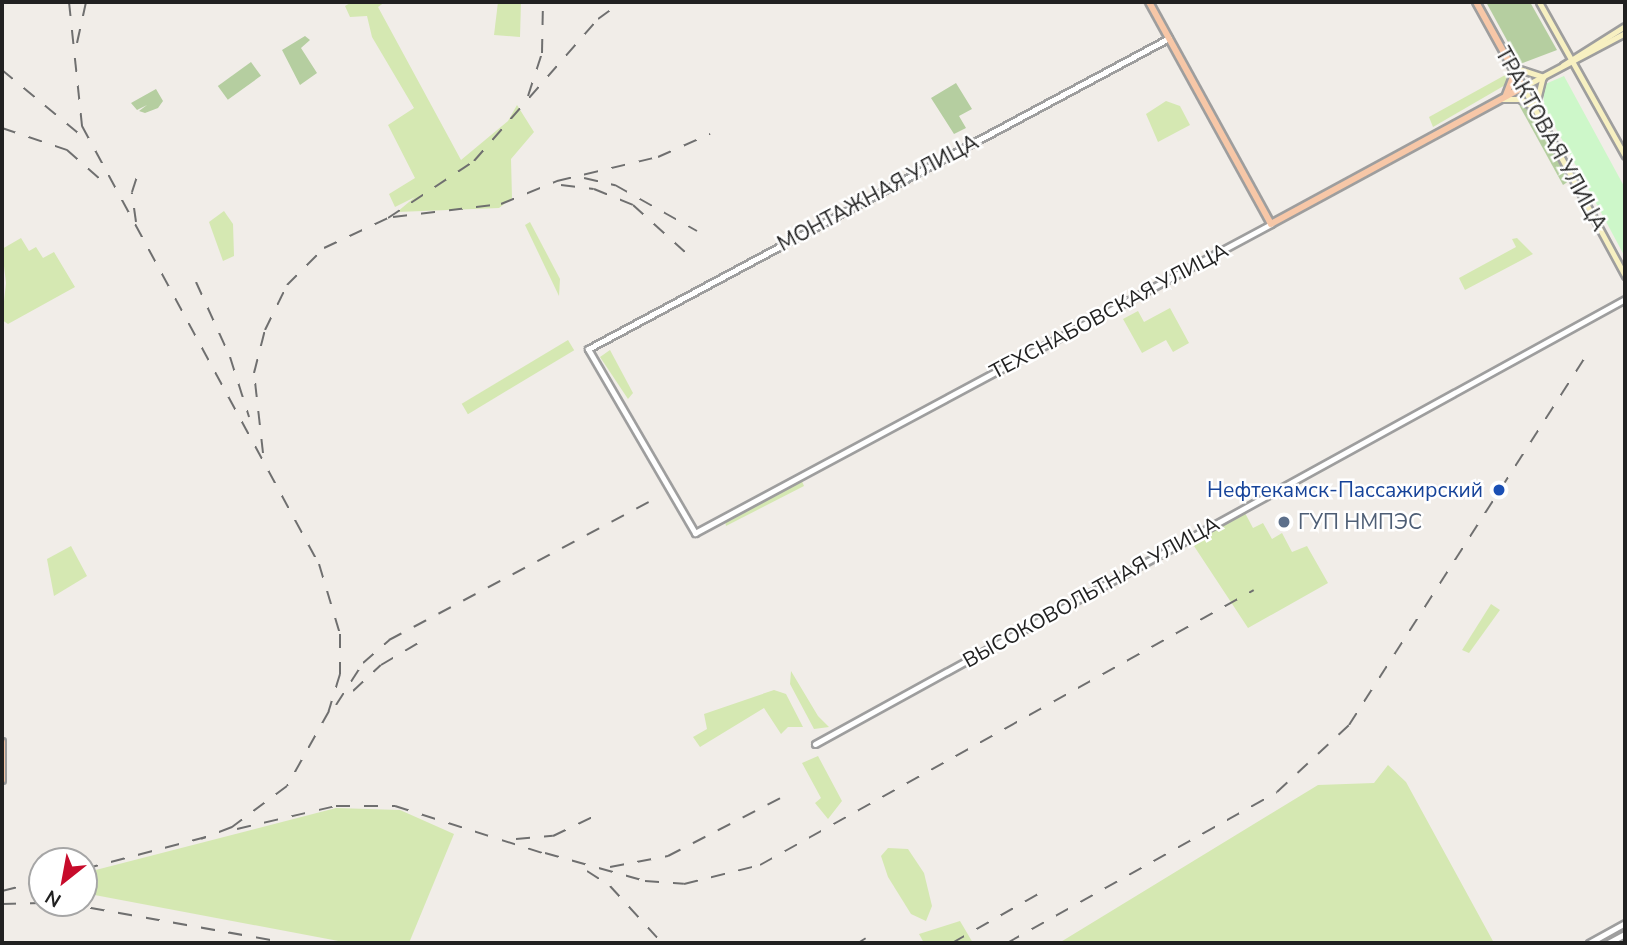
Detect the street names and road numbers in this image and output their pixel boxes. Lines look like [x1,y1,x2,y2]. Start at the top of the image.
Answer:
street label: ТРАКТОВАЯ УЛИЦА [1490,43,1612,235]
street label: МОНТАЖНАЯ УЛИЦА [773,129,983,257]
street label: ТЕХСНАБОВСКАЯ УЛИЦА [986,237,1232,385]
street label: ВЫСОКОВОЛЬТНАЯ УЛИЦА [958,511,1224,673]

